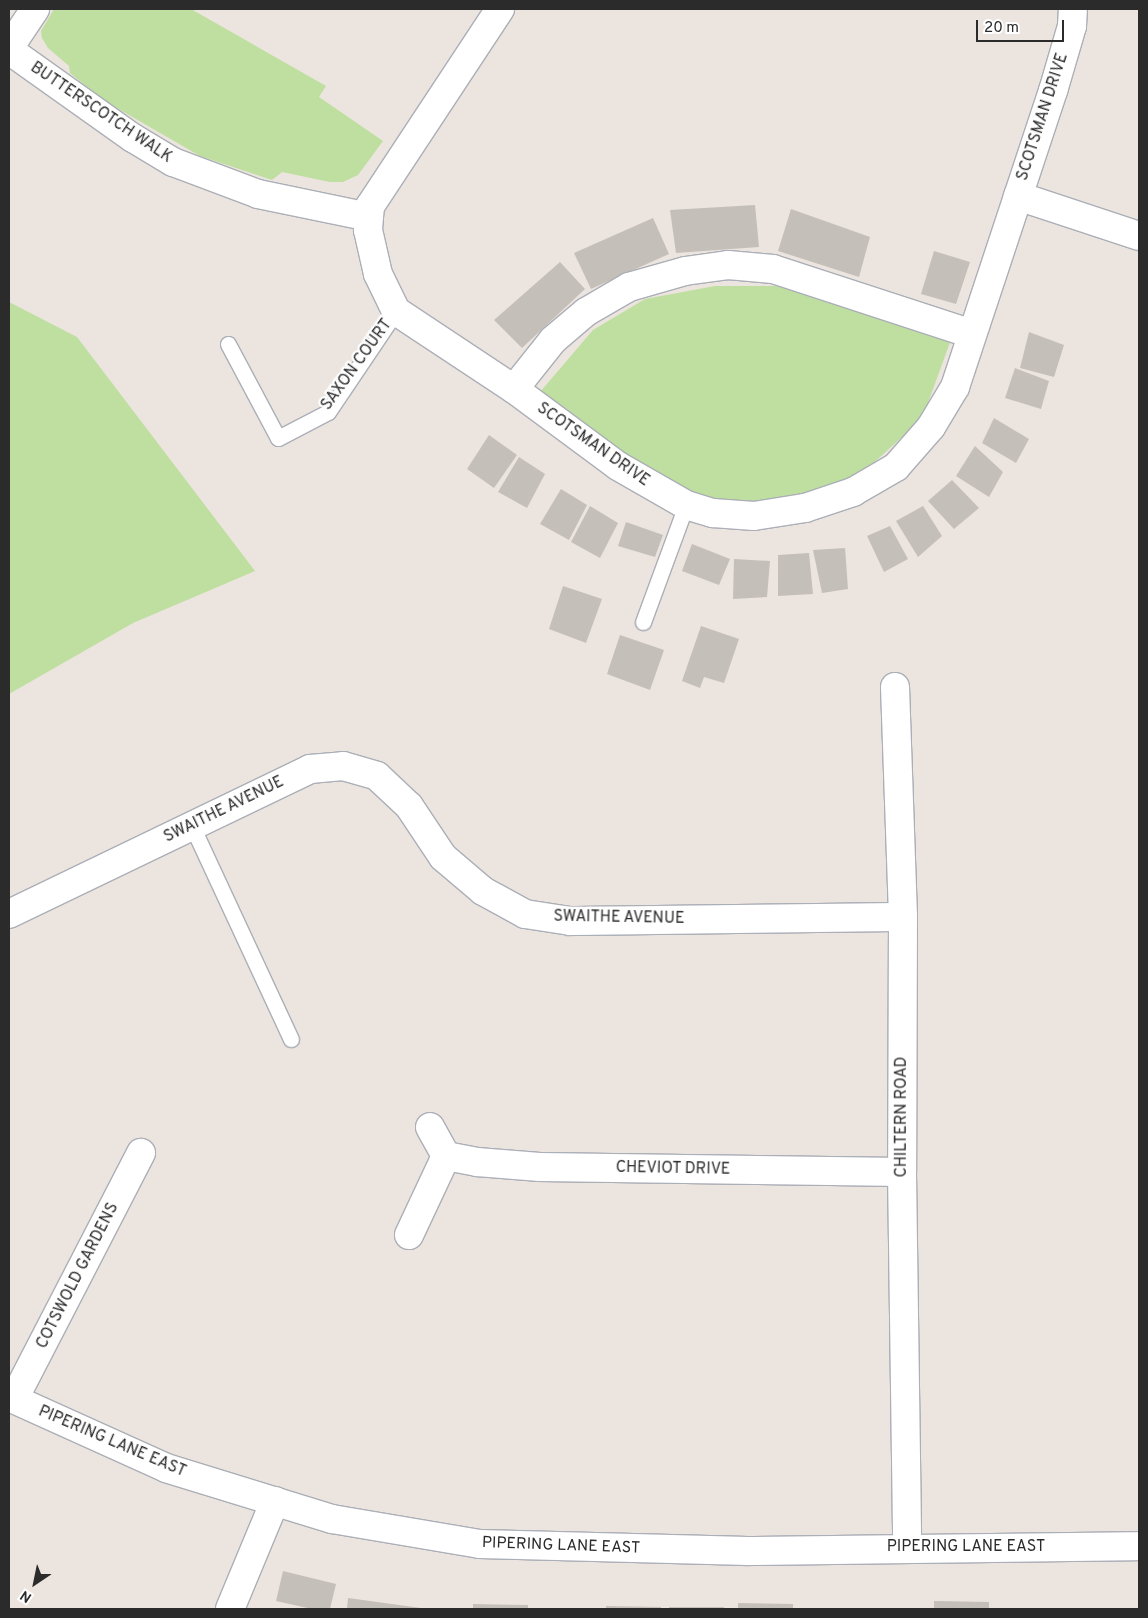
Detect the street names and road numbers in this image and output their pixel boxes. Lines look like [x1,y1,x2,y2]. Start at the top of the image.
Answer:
street label: SCOTSMAN DRIVE [1013,51,1073,183]
street label: BUTTERSCOTCH WALK [26,58,176,168]
street label: SAXON COURT [317,316,397,414]
street label: SCOTSMAN DRIVE [533,399,653,491]
street label: SWAITHE AVENUE [161,773,287,847]
street label: SWAITHE AVENUE [553,907,685,929]
street label: CHILTERN ROAD [892,1056,912,1178]
street label: CHEVIOT DRIVE [615,1158,731,1180]
street label: COTSWOLD GARDENS [33,1200,123,1352]
street label: PIPERING LANE EAST [35,1402,189,1482]
street label: PIPERING LANE EAST [481,1534,641,1558]
street label: PIPERING LANE EAST [887,1537,1045,1557]

